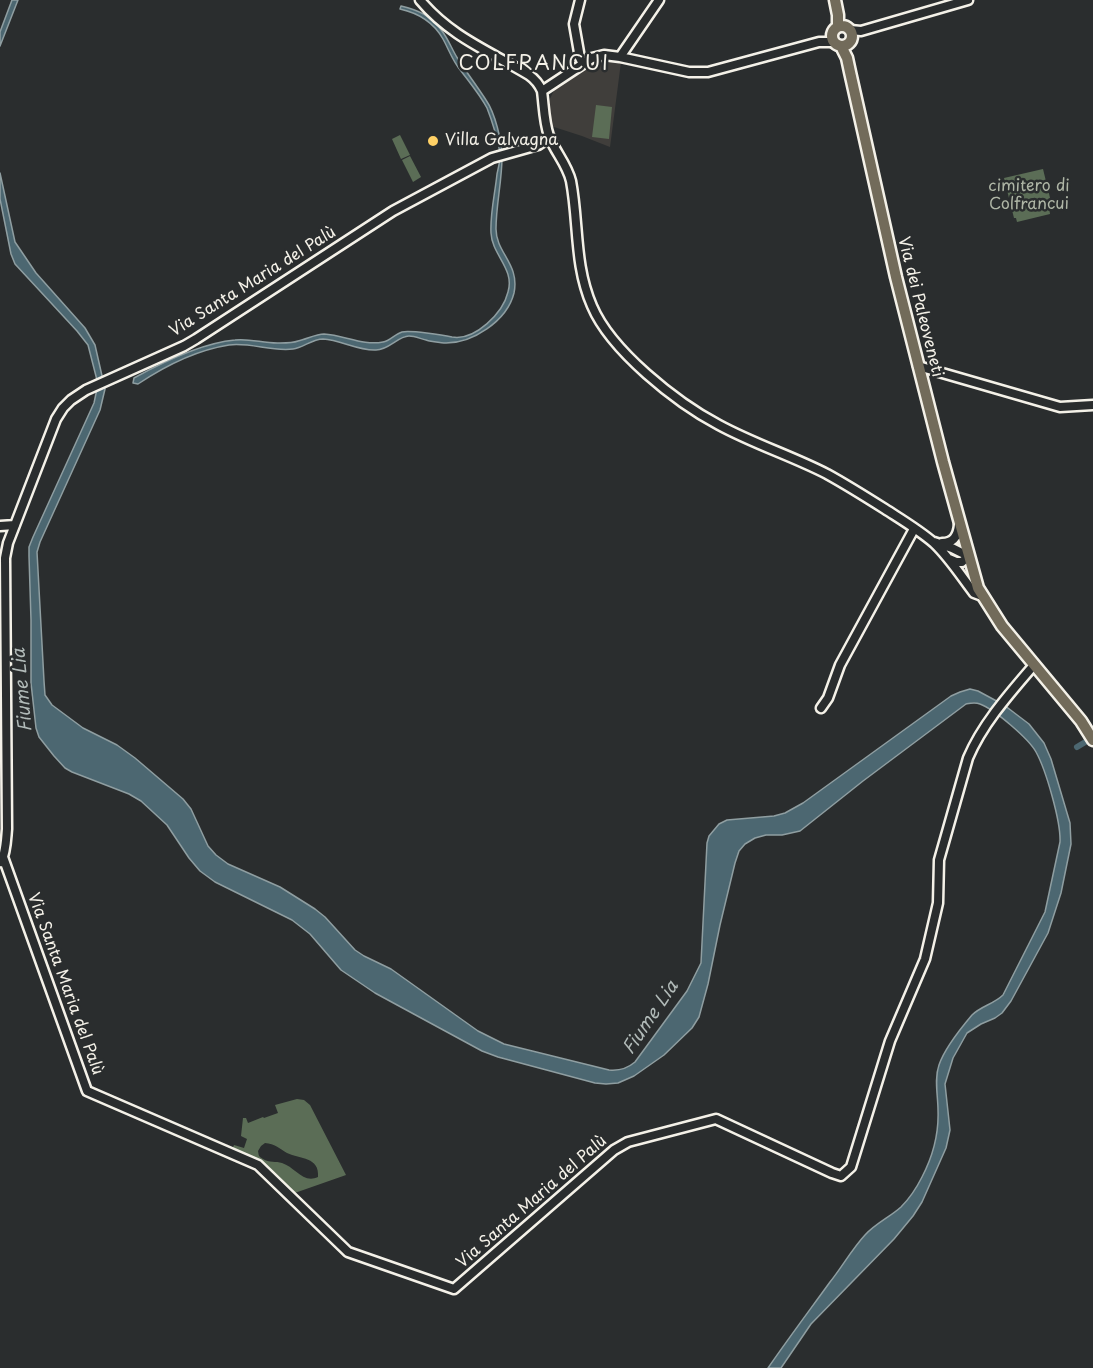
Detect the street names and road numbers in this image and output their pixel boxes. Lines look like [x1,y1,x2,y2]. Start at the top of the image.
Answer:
street label: Via Santa Maria del Palù [166,223,340,341]
street label: Via dei Paleoveneti [893,235,947,379]
street label: Via Santa Maria del Palù [23,890,107,1078]
street label: Via Santa Maria del Palù [453,1132,611,1272]

